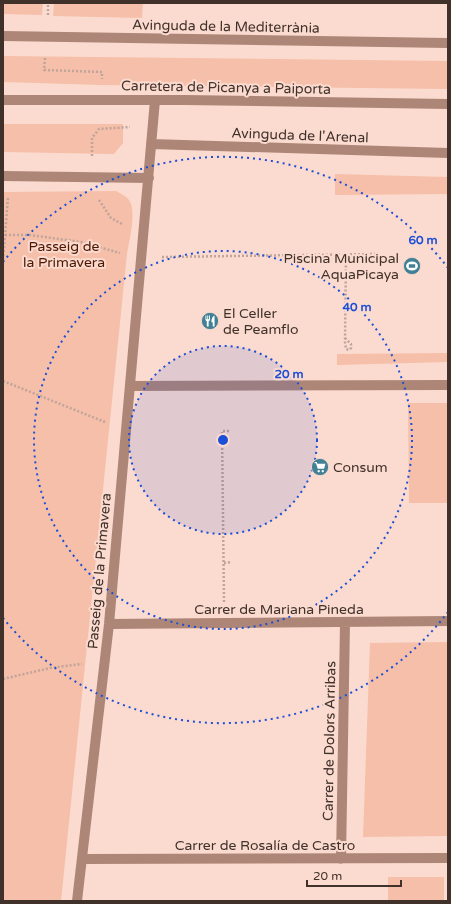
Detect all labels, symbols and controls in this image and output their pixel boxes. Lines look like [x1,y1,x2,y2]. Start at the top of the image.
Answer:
street label: Avinguda de la Mediterrània [132,16,320,37]
street label: Carretera de Picanya a Paiporta [121,77,331,98]
street label: Avinguda de l'Arenal [231,125,369,146]
text: 60 m [408,233,438,247]
park label: Passeig de la Primavera [23,238,105,271]
place label: Piscina Municipal AquaPicaya [284,250,399,283]
sports icon: Piscina Municipal AquaPicaya [402,256,422,276]
text: 40 m [342,300,372,314]
place label: El Celler de Peamflo [223,305,299,338]
restaurant icon: El Celler de Peamflo [200,311,220,331]
text: 20 m [274,367,304,381]
centre of rings [216,433,230,447]
supermarket icon: Consum [310,457,330,477]
place label: Consum [333,459,388,476]
street label: Passeig de la Primavera [84,492,115,650]
street label: Carrer de Mariana Pineda [194,601,364,618]
street label: Carrer de Dolors Arribas [320,661,339,821]
street label: Carrer de Rosalía de Castro [175,837,355,854]
scale bar [307,862,401,888]
text: 20 m [313,869,342,883]

